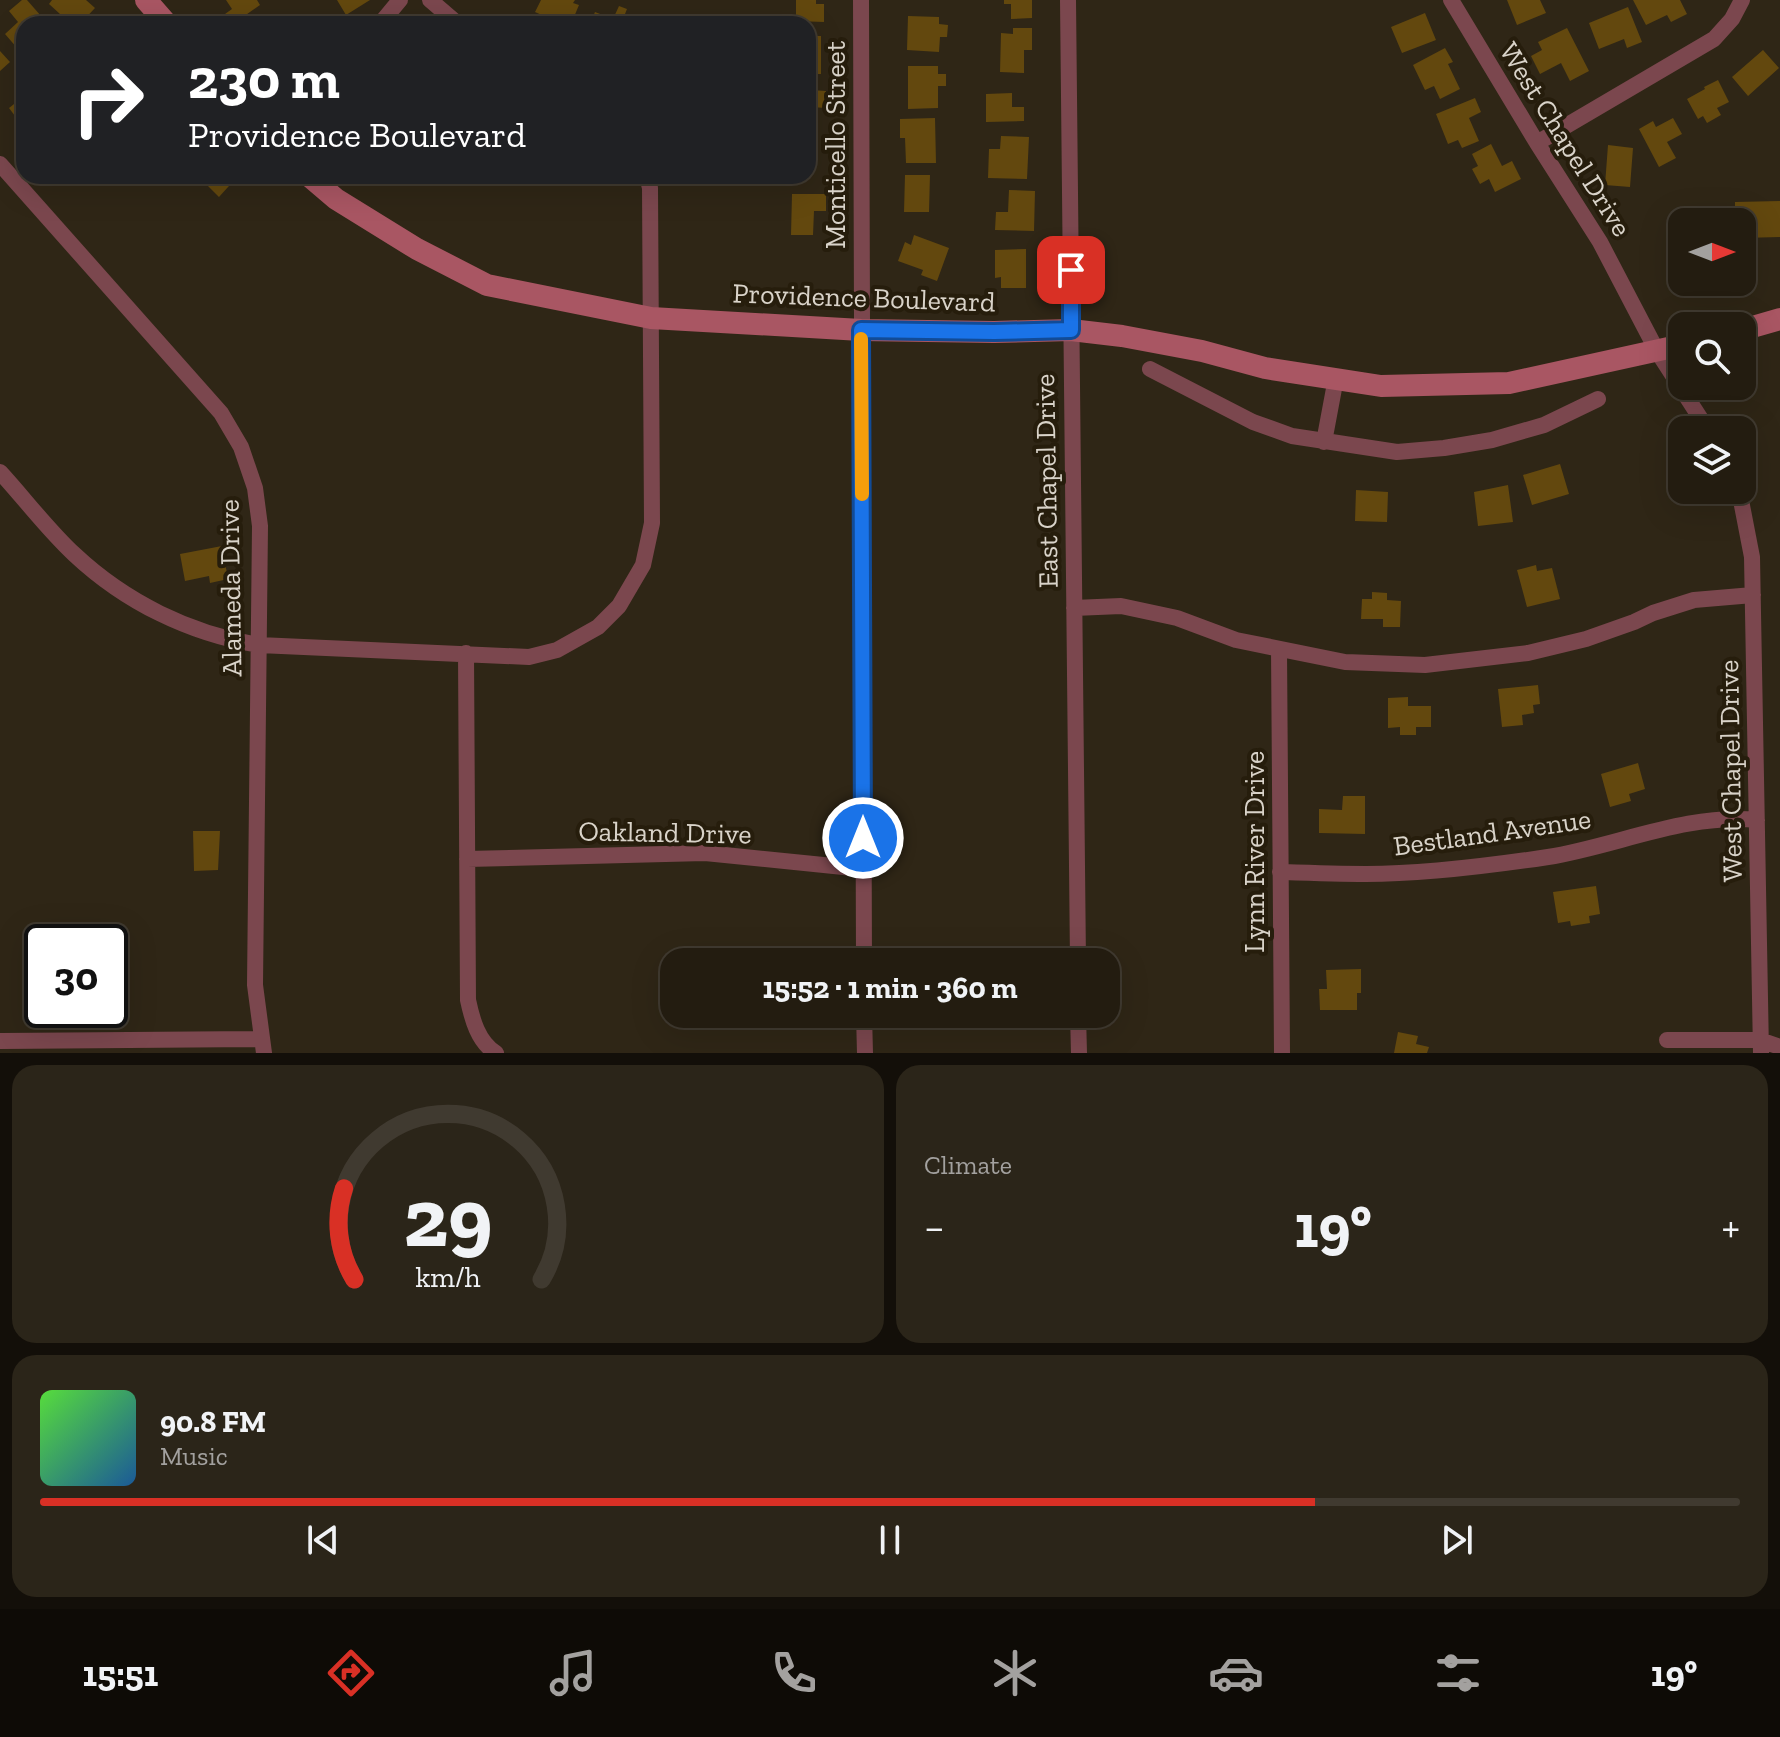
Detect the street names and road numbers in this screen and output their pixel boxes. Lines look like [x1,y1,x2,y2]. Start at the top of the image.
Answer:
street label: West Chapel Drive [1493,36,1639,242]
street label: Monticello Street [819,40,852,249]
street label: Providence Boulevard [732,276,996,319]
street label: East Chapel Drive [1028,373,1065,589]
street label: Alameda Drive [212,499,249,677]
street label: West Chapel Drive [1712,659,1749,883]
street label: Lynn River Drive [1238,751,1271,953]
street label: Bestland Avenue [1391,802,1593,863]
street label: Oakland Drive [578,814,752,851]

